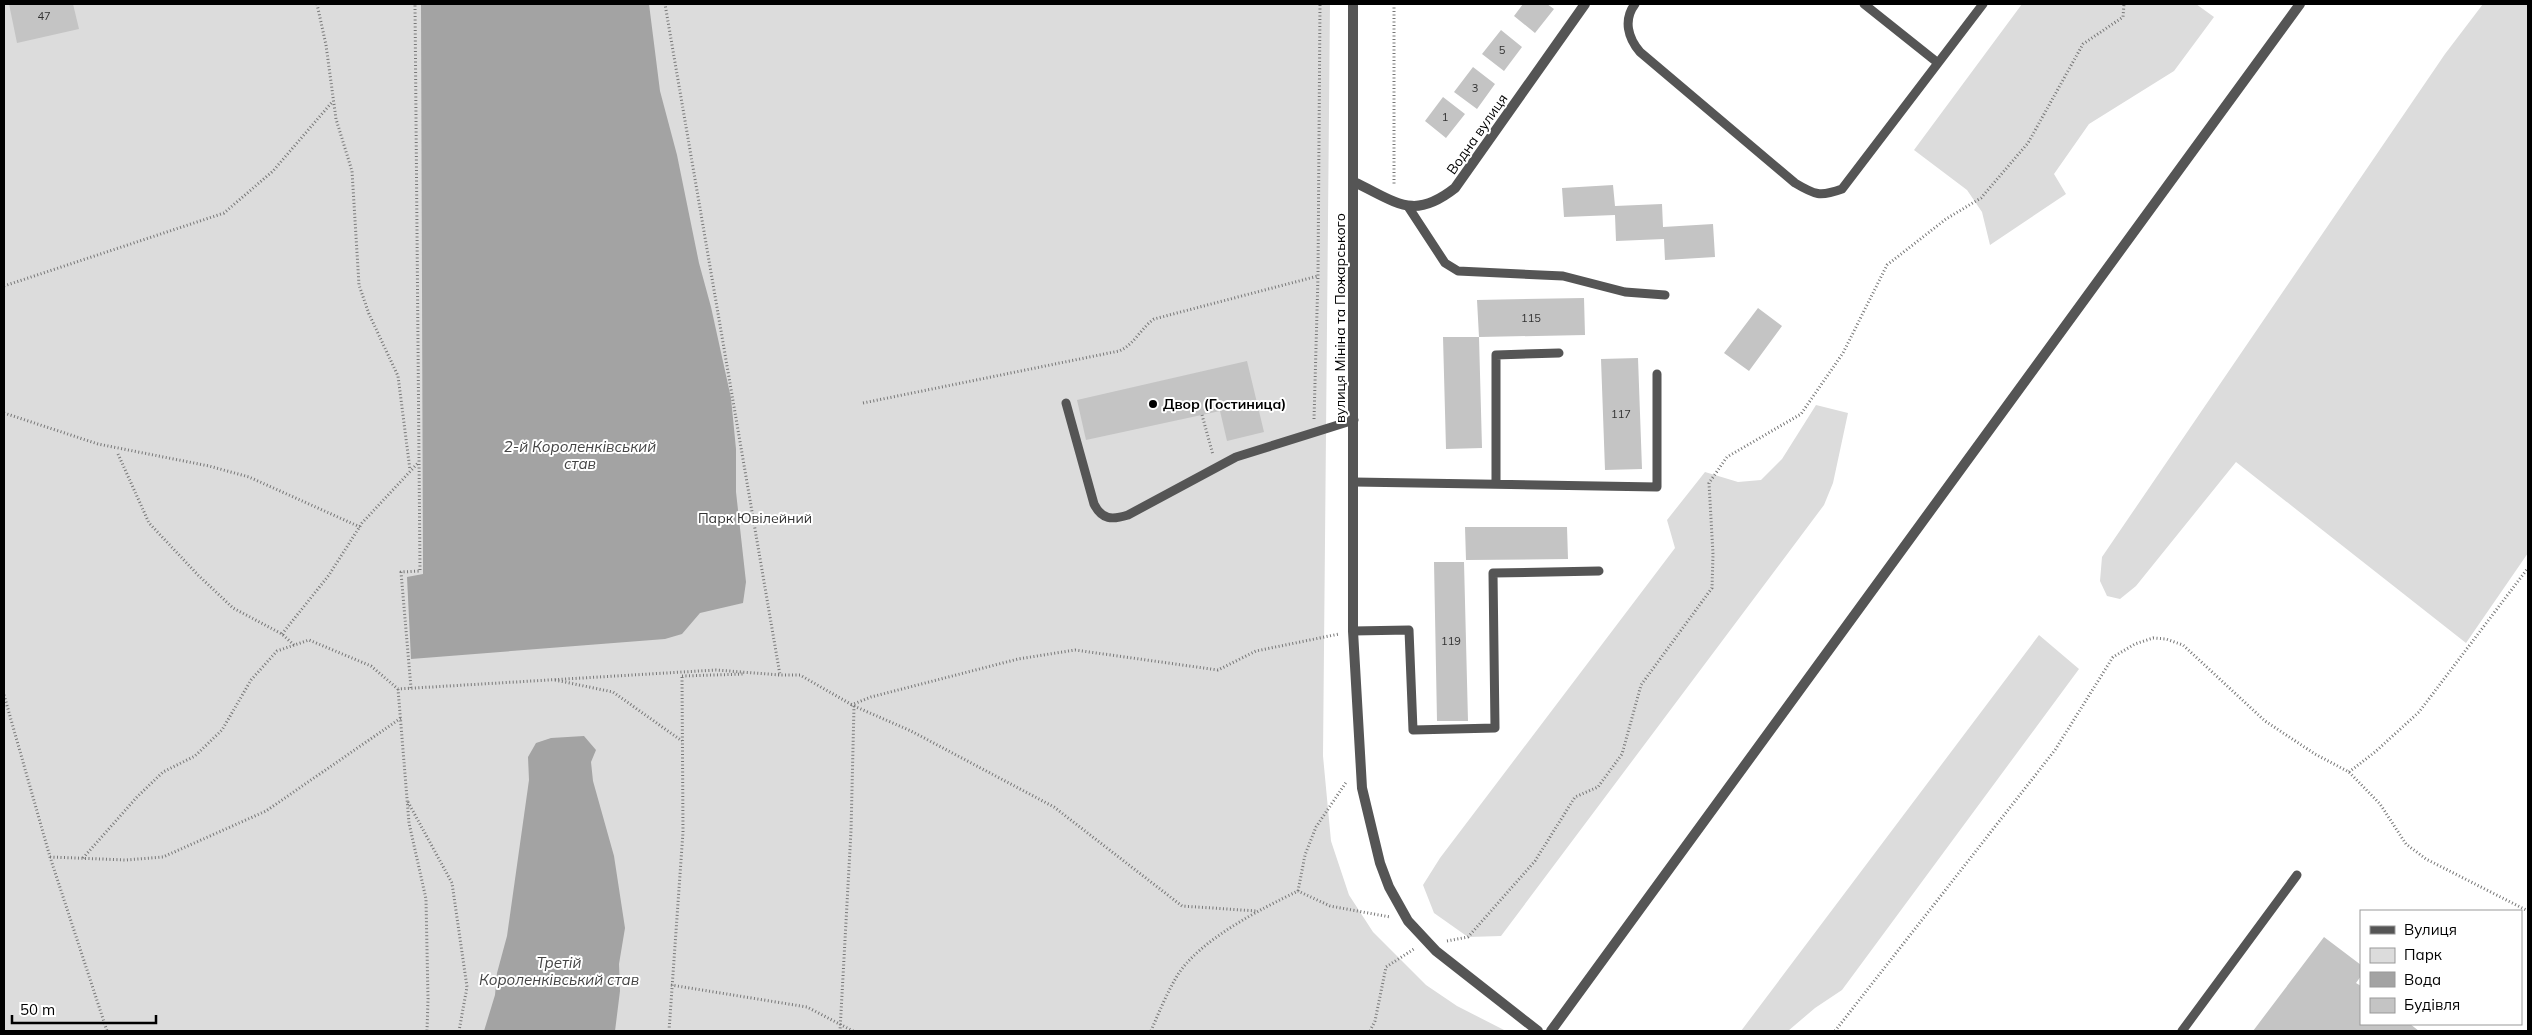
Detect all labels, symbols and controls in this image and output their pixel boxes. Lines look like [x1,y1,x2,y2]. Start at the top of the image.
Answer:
house number: 47 [37,9,51,23]
house number: 5 [1499,43,1506,57]
house number: 3 [1472,81,1478,95]
street label: Водна вулиця [1443,90,1511,178]
house number: 1 [1442,110,1448,124]
street label: вулиця Мініна та Пожарського [1331,213,1349,423]
house number: 115 [1521,311,1541,325]
place label: Двор (Гостиница) [1163,395,1286,413]
marker: Двор (Гостиница) [1147,398,1159,410]
house number: 117 [1611,407,1631,421]
water label: 2-й Короленківський став [504,437,656,473]
park label: Парк Ювілейний [698,509,812,527]
house number: 119 [1441,634,1461,648]
legend [2360,910,2522,1025]
text: Вулиця [2404,920,2457,939]
text: Парк [2404,945,2443,964]
water label: Третій Короленківський став [479,953,639,989]
text: Вода [2404,970,2441,989]
scale bar [12,992,156,1024]
text: Будівля [2404,995,2460,1014]
text: 50 m [20,1000,55,1019]

